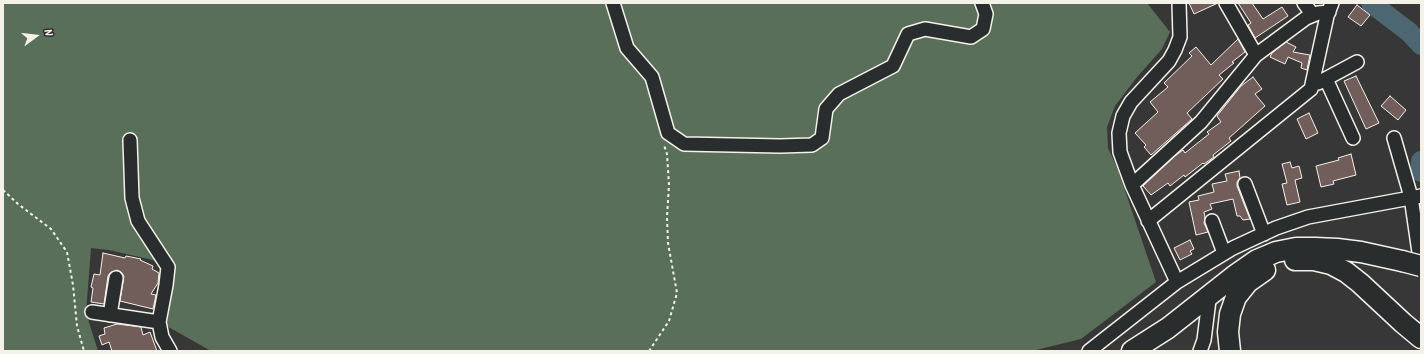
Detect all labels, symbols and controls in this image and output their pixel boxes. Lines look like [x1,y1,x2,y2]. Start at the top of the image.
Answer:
north arrow [16,16,56,56]
text: N [38,27,57,39]

